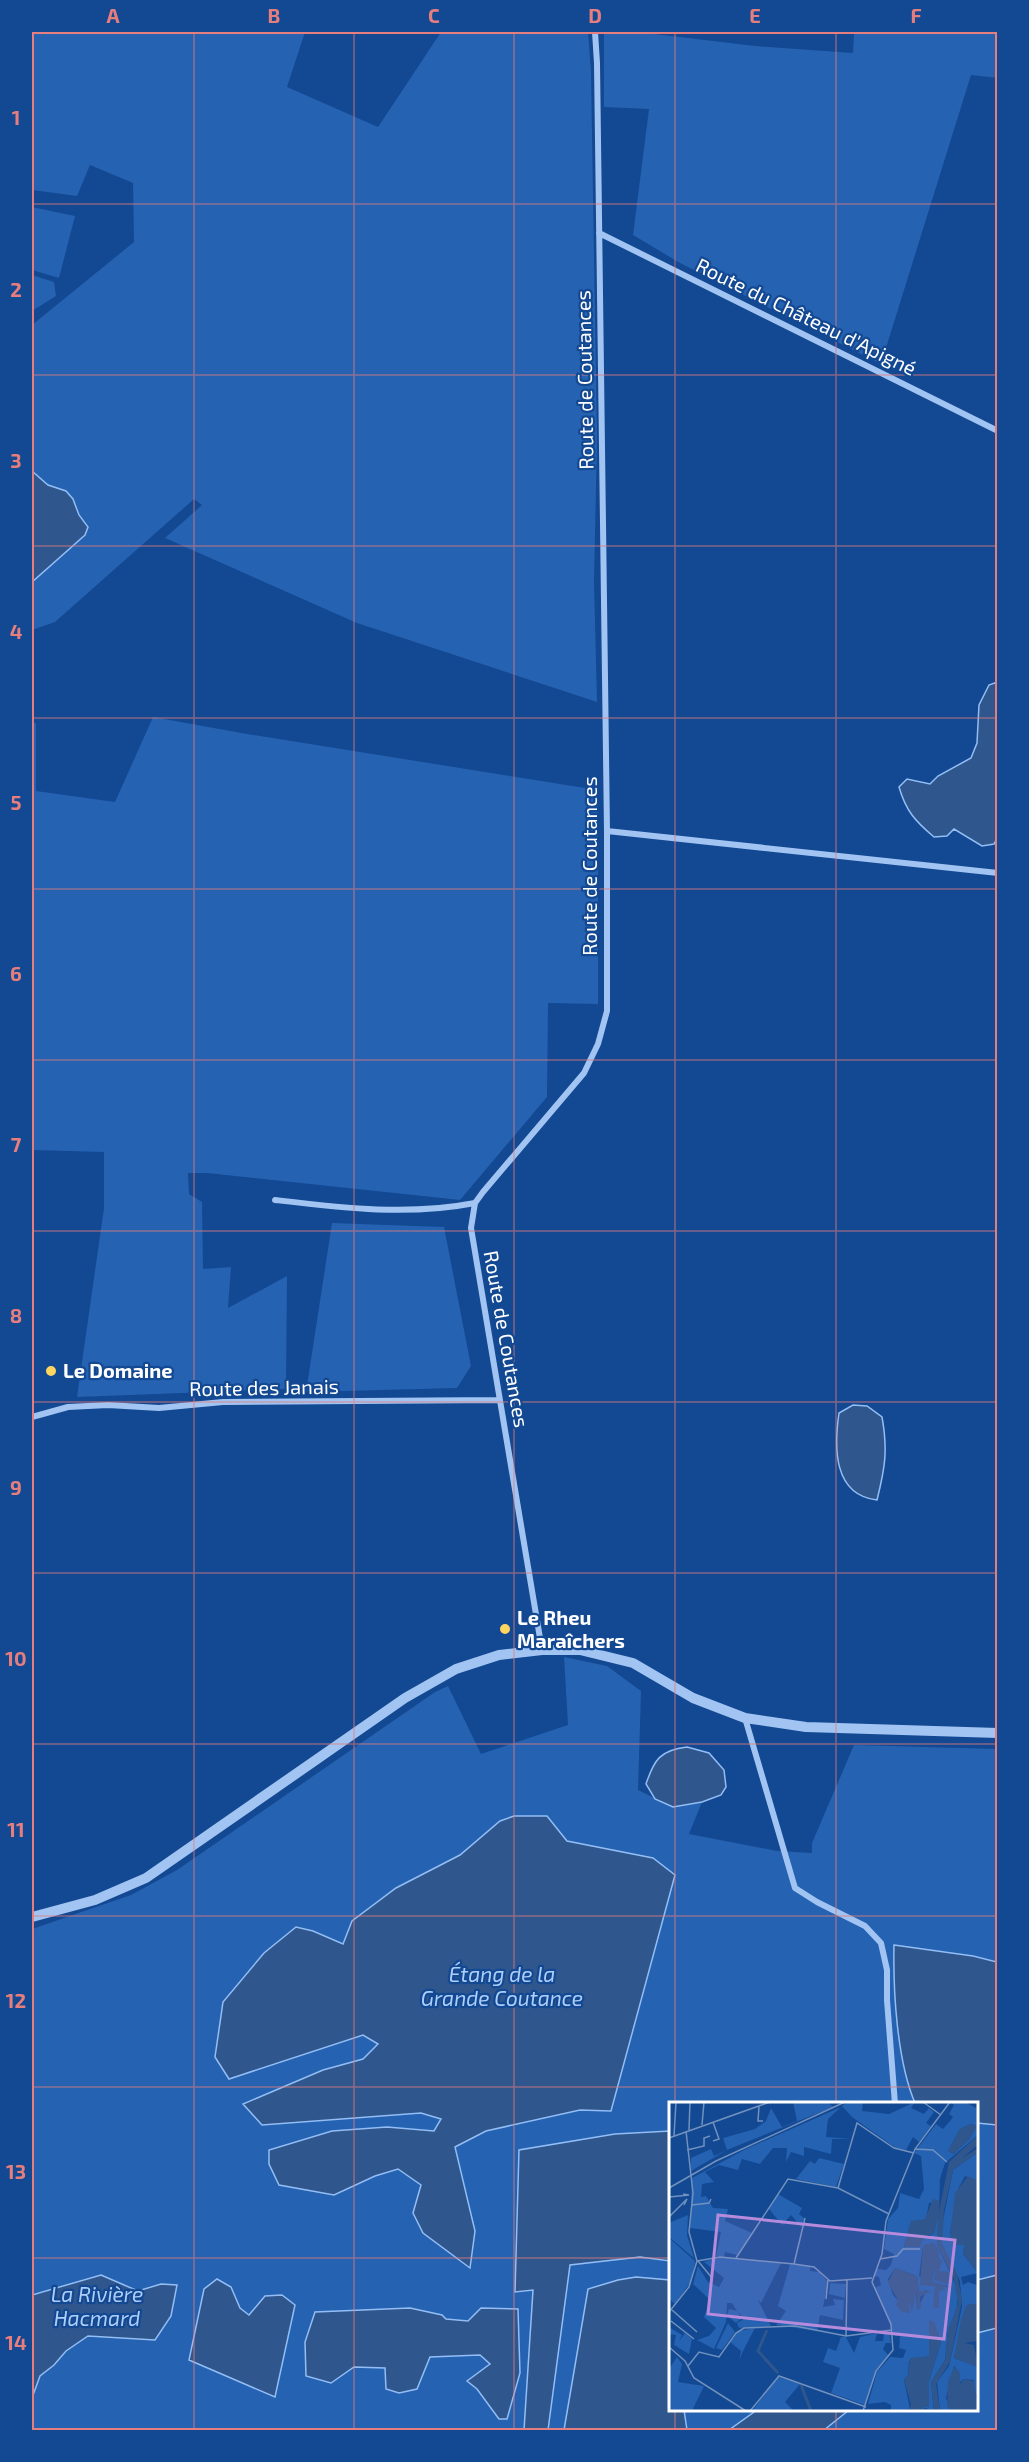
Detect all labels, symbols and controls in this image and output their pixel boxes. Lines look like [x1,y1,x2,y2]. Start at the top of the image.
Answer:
text: A [106,3,120,27]
text: B [268,3,280,27]
text: C [428,3,440,27]
text: D [588,3,602,27]
text: E [749,3,761,27]
text: F [910,3,922,27]
text: 1 [12,105,20,129]
street label: Route du Château d'Apigné [693,252,920,380]
text: 2 [10,277,22,301]
street label: Route de Coutances [570,290,598,470]
text: 3 [10,448,22,472]
text: 4 [10,619,23,643]
street label: Route de Coutances [577,776,601,956]
text: 5 [10,790,22,814]
text: 6 [10,961,22,985]
text: 7 [11,1132,22,1156]
street label: Route de Coutances [480,1248,534,1429]
text: 8 [10,1303,22,1327]
place label: Le Domaine [63,1358,173,1382]
marker: Le Domaine [44,1364,58,1378]
street label: Route des Janais [189,1374,339,1400]
text: 9 [10,1475,22,1499]
place label: Le Rheu Maraîchers [517,1605,625,1652]
marker: Le Rheu Maraîchers [498,1622,512,1636]
text: 10 [5,1646,27,1670]
text: 11 [7,1817,25,1841]
water label: Étang de la Grande Coutance [421,1961,583,2010]
text: 12 [6,1988,26,2012]
inset map [669,2102,978,2411]
text: 13 [6,2159,26,2183]
water label: La Rivière Hacmard [51,2281,143,2330]
text: 14 [5,2330,27,2354]

